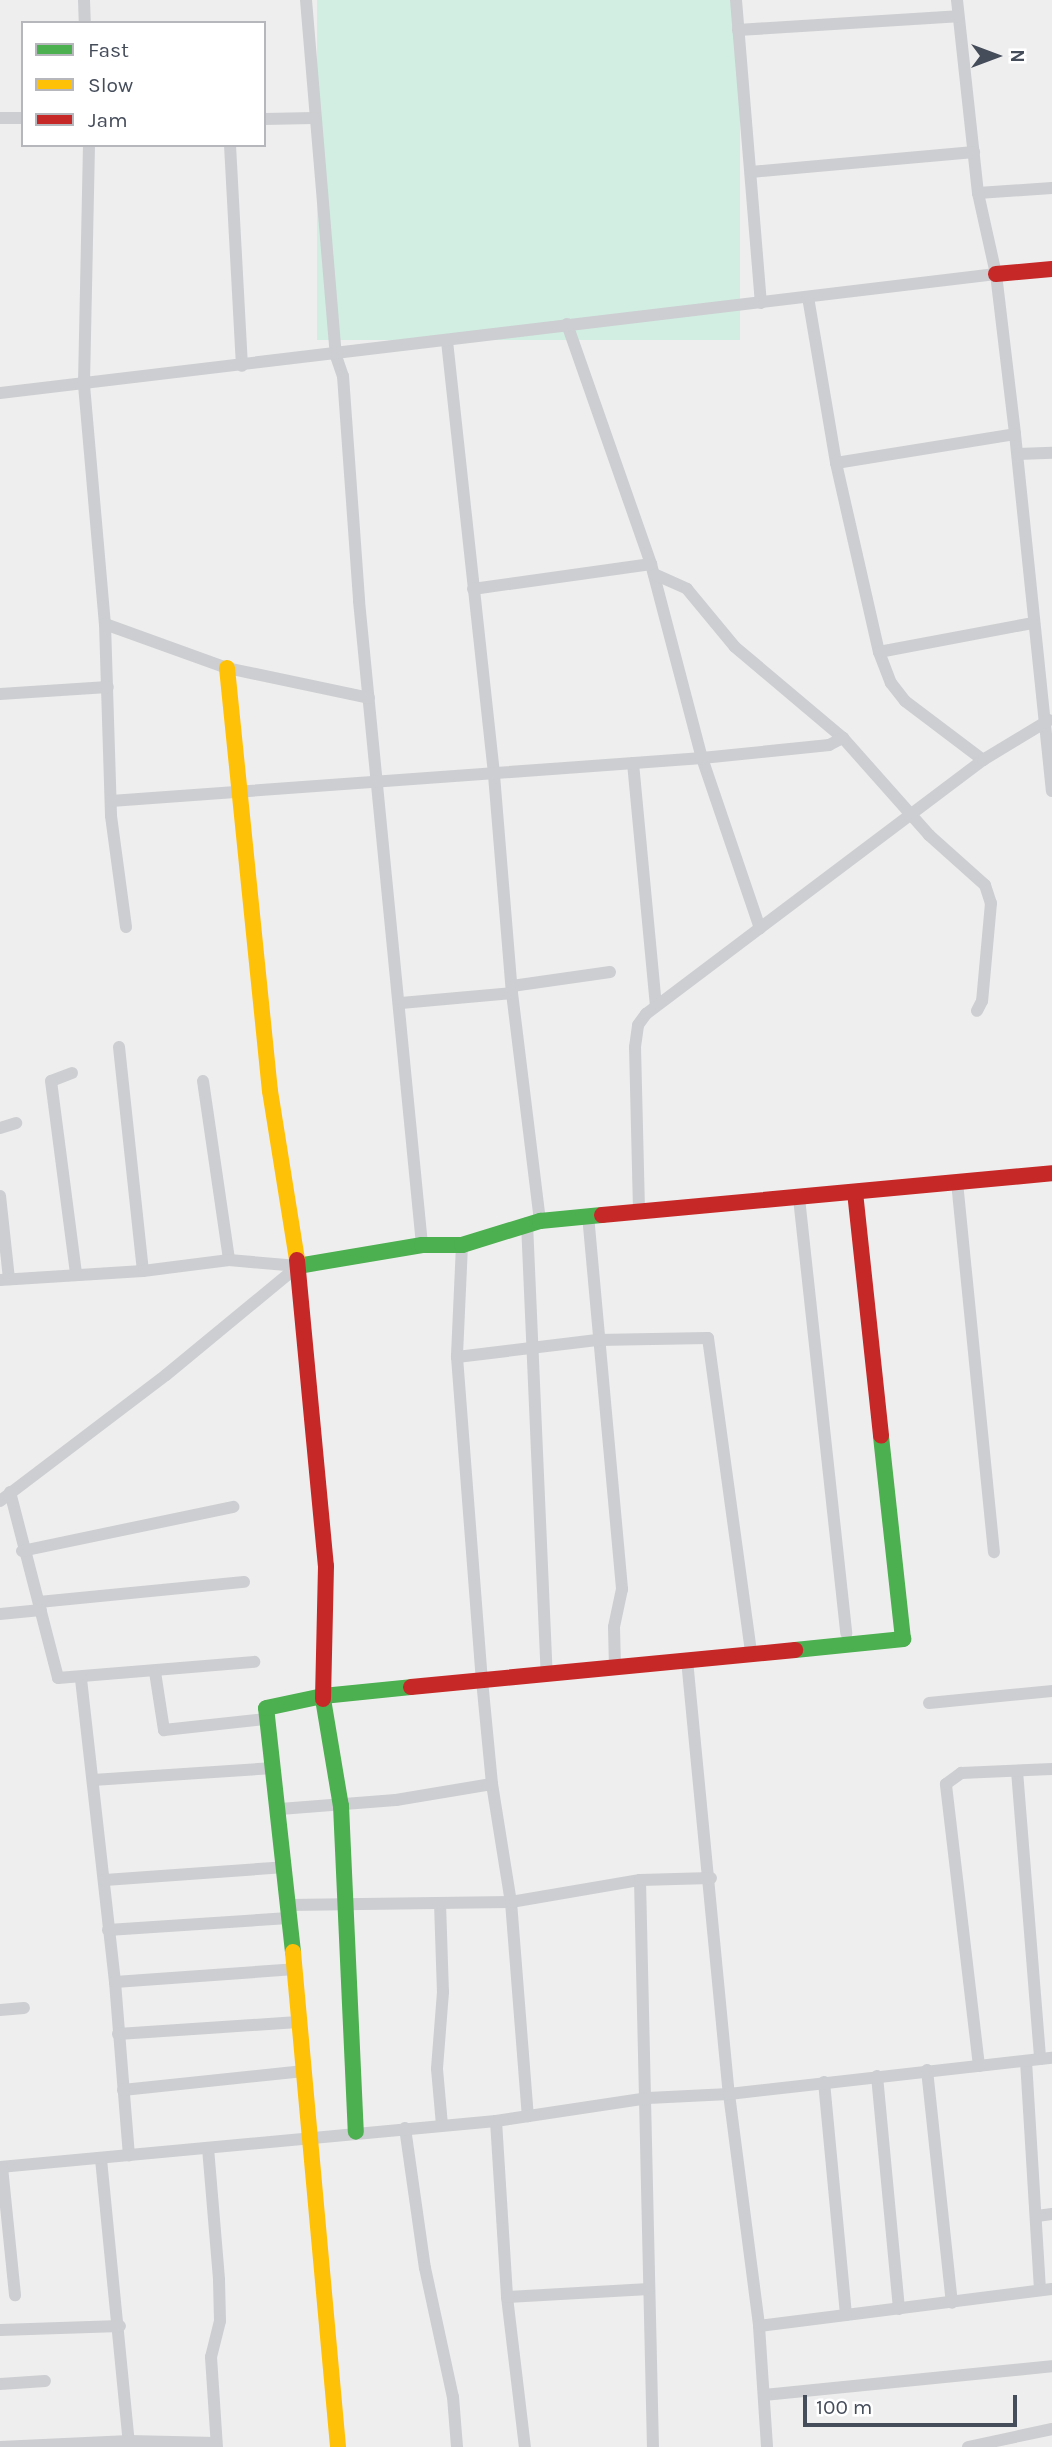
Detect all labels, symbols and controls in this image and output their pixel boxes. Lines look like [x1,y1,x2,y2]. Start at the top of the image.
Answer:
legend [21,21,266,147]
north arrow [961,21,1031,91]
text: Fast [88,38,129,62]
text: N [1006,49,1028,63]
text: Slow [88,73,133,97]
text: Jam [88,108,128,132]
scale bar [807,2380,1020,2424]
text: 100 m [816,2395,873,2419]

